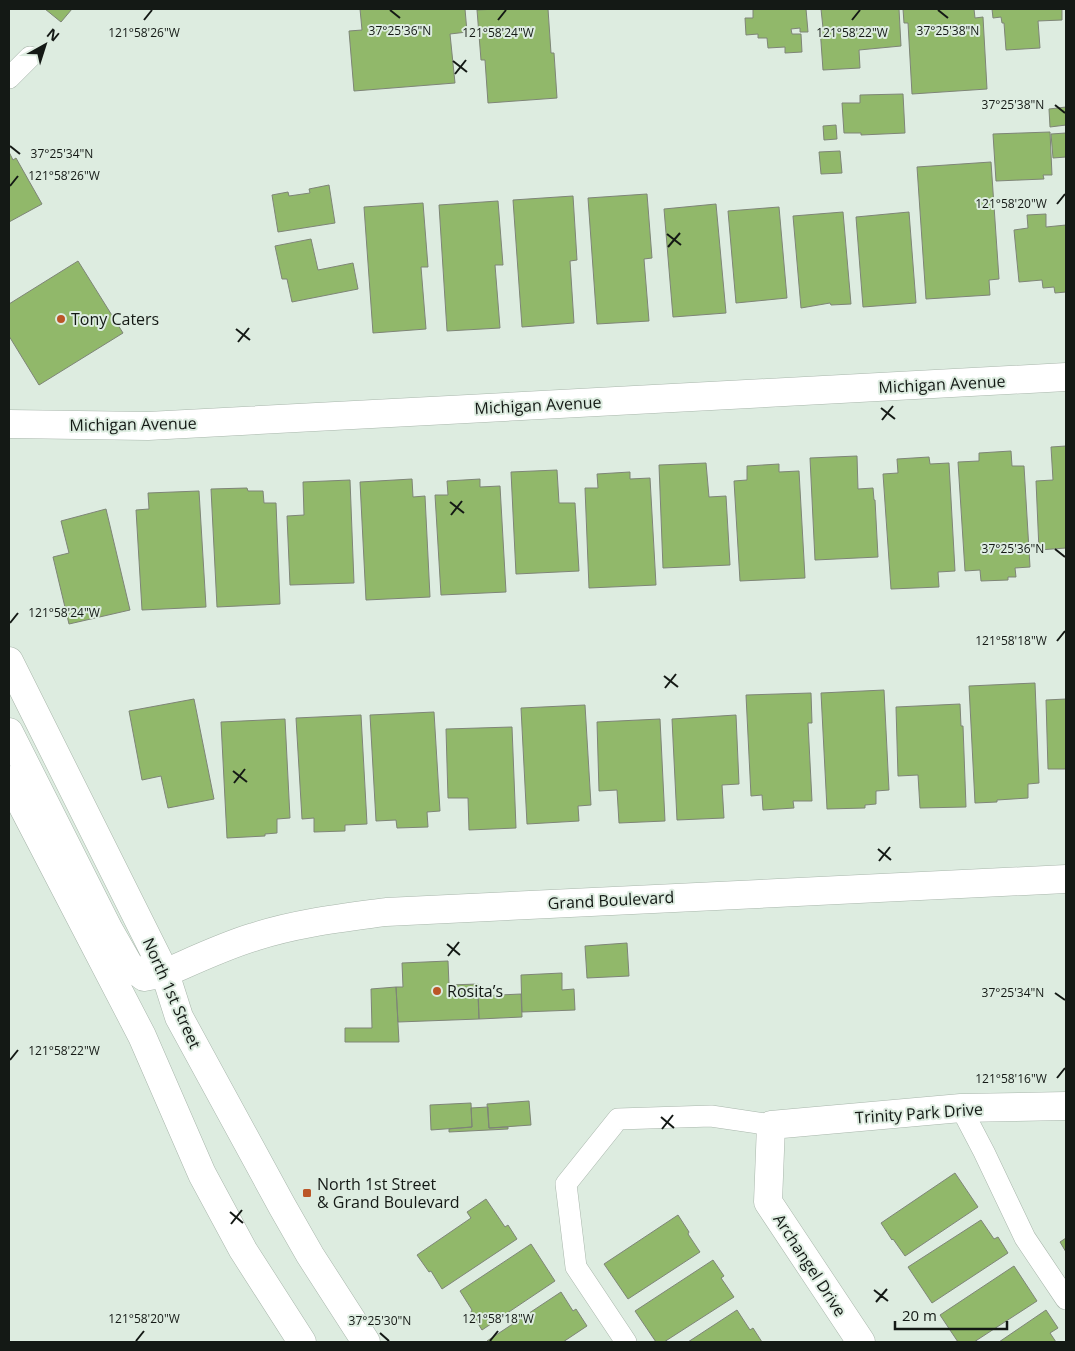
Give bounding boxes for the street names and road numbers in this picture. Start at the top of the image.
street label: Michigan Avenue [878,370,1006,398]
street label: Michigan Avenue [474,391,602,419]
street label: Michigan Avenue [69,412,197,436]
street label: Grand Boulevard [547,886,675,914]
street label: North 1st Street [138,934,206,1052]
street label: Trinity Park Drive [854,1098,984,1128]
street label: Archangel Drive [769,1210,851,1320]

